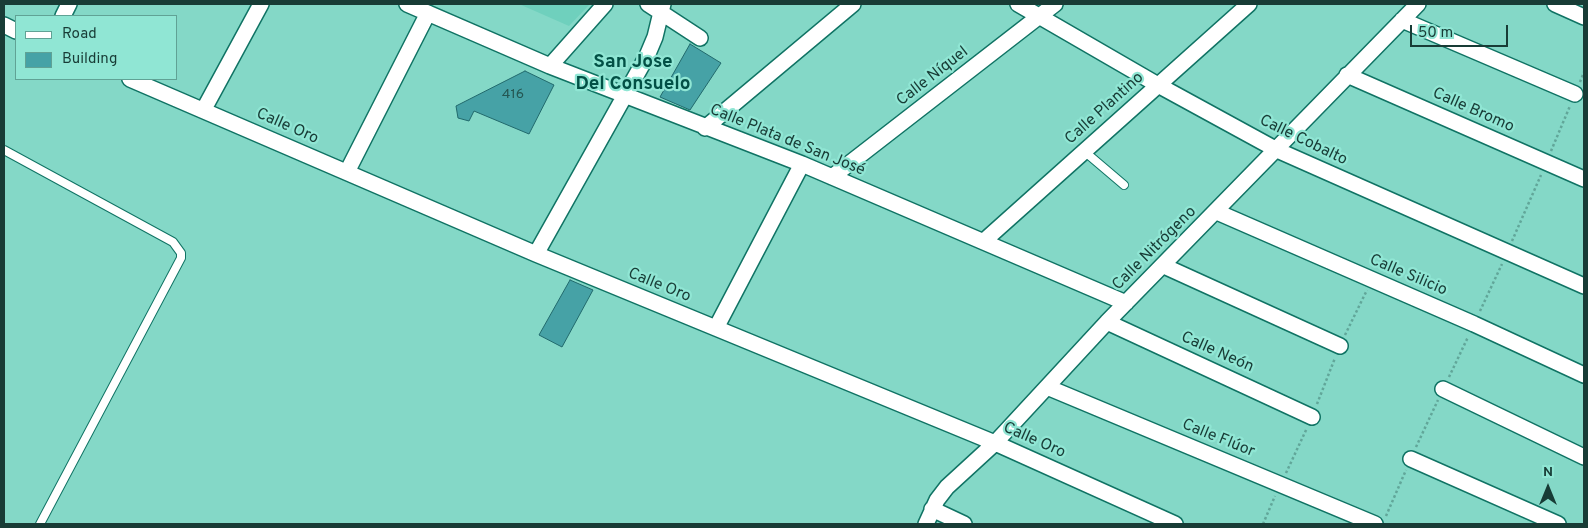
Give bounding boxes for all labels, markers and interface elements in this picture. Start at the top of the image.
legend [15,15,178,80]
scale bar [1413,15,1510,47]
text: 50 m [1418,24,1453,43]
text: Road [62,25,97,44]
street label: Calle Níquel [893,43,973,111]
text: Building [62,50,117,69]
district label: San Jose Del Consuelo [575,52,691,96]
street label: Calle Plantino [1062,69,1148,149]
street label: Calle Bromo [1429,84,1517,138]
house number: 416 [502,87,524,103]
street label: Calle Plata de San José [707,101,867,181]
street label: Calle Oro [253,105,321,149]
street label: Calle Cobalto [1256,111,1350,171]
street label: Calle Nitrógeno [1109,203,1201,295]
street label: Calle Silicio [1366,251,1450,301]
street label: Calle Oro [625,265,693,307]
street label: Calle Neón [1178,328,1256,378]
street label: Calle Flúor [1179,416,1257,462]
street label: Calle Oro [1000,419,1068,463]
north arrow [1523,463,1573,513]
text: N [1543,464,1553,481]

